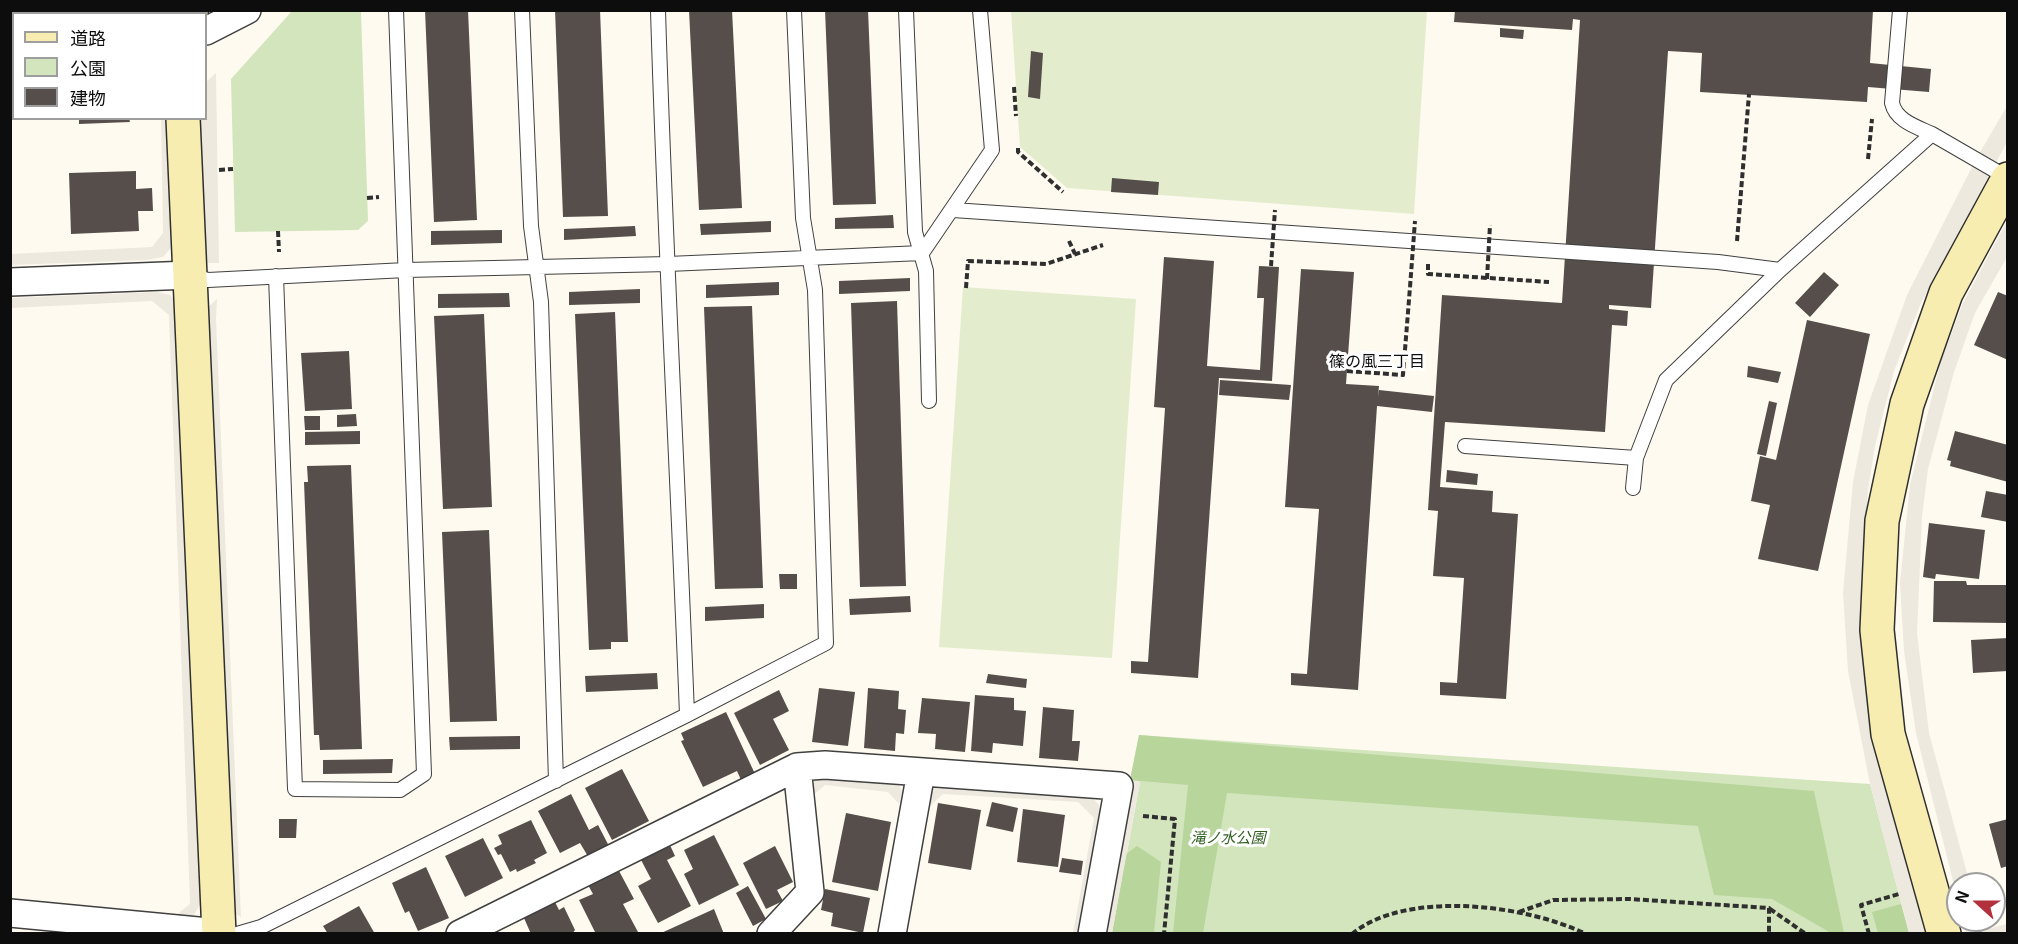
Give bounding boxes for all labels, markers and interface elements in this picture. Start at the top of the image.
legend [12,12,207,120]
text: 道路 [70,24,106,50]
text: 公園 [70,54,106,80]
text: 建物 [70,84,106,110]
district label: 篠の風三丁目 [1329,351,1425,371]
park label: 滝ノ水公園 [1191,828,1265,846]
north arrow [1946,872,2006,932]
text: N [1948,886,1974,906]

